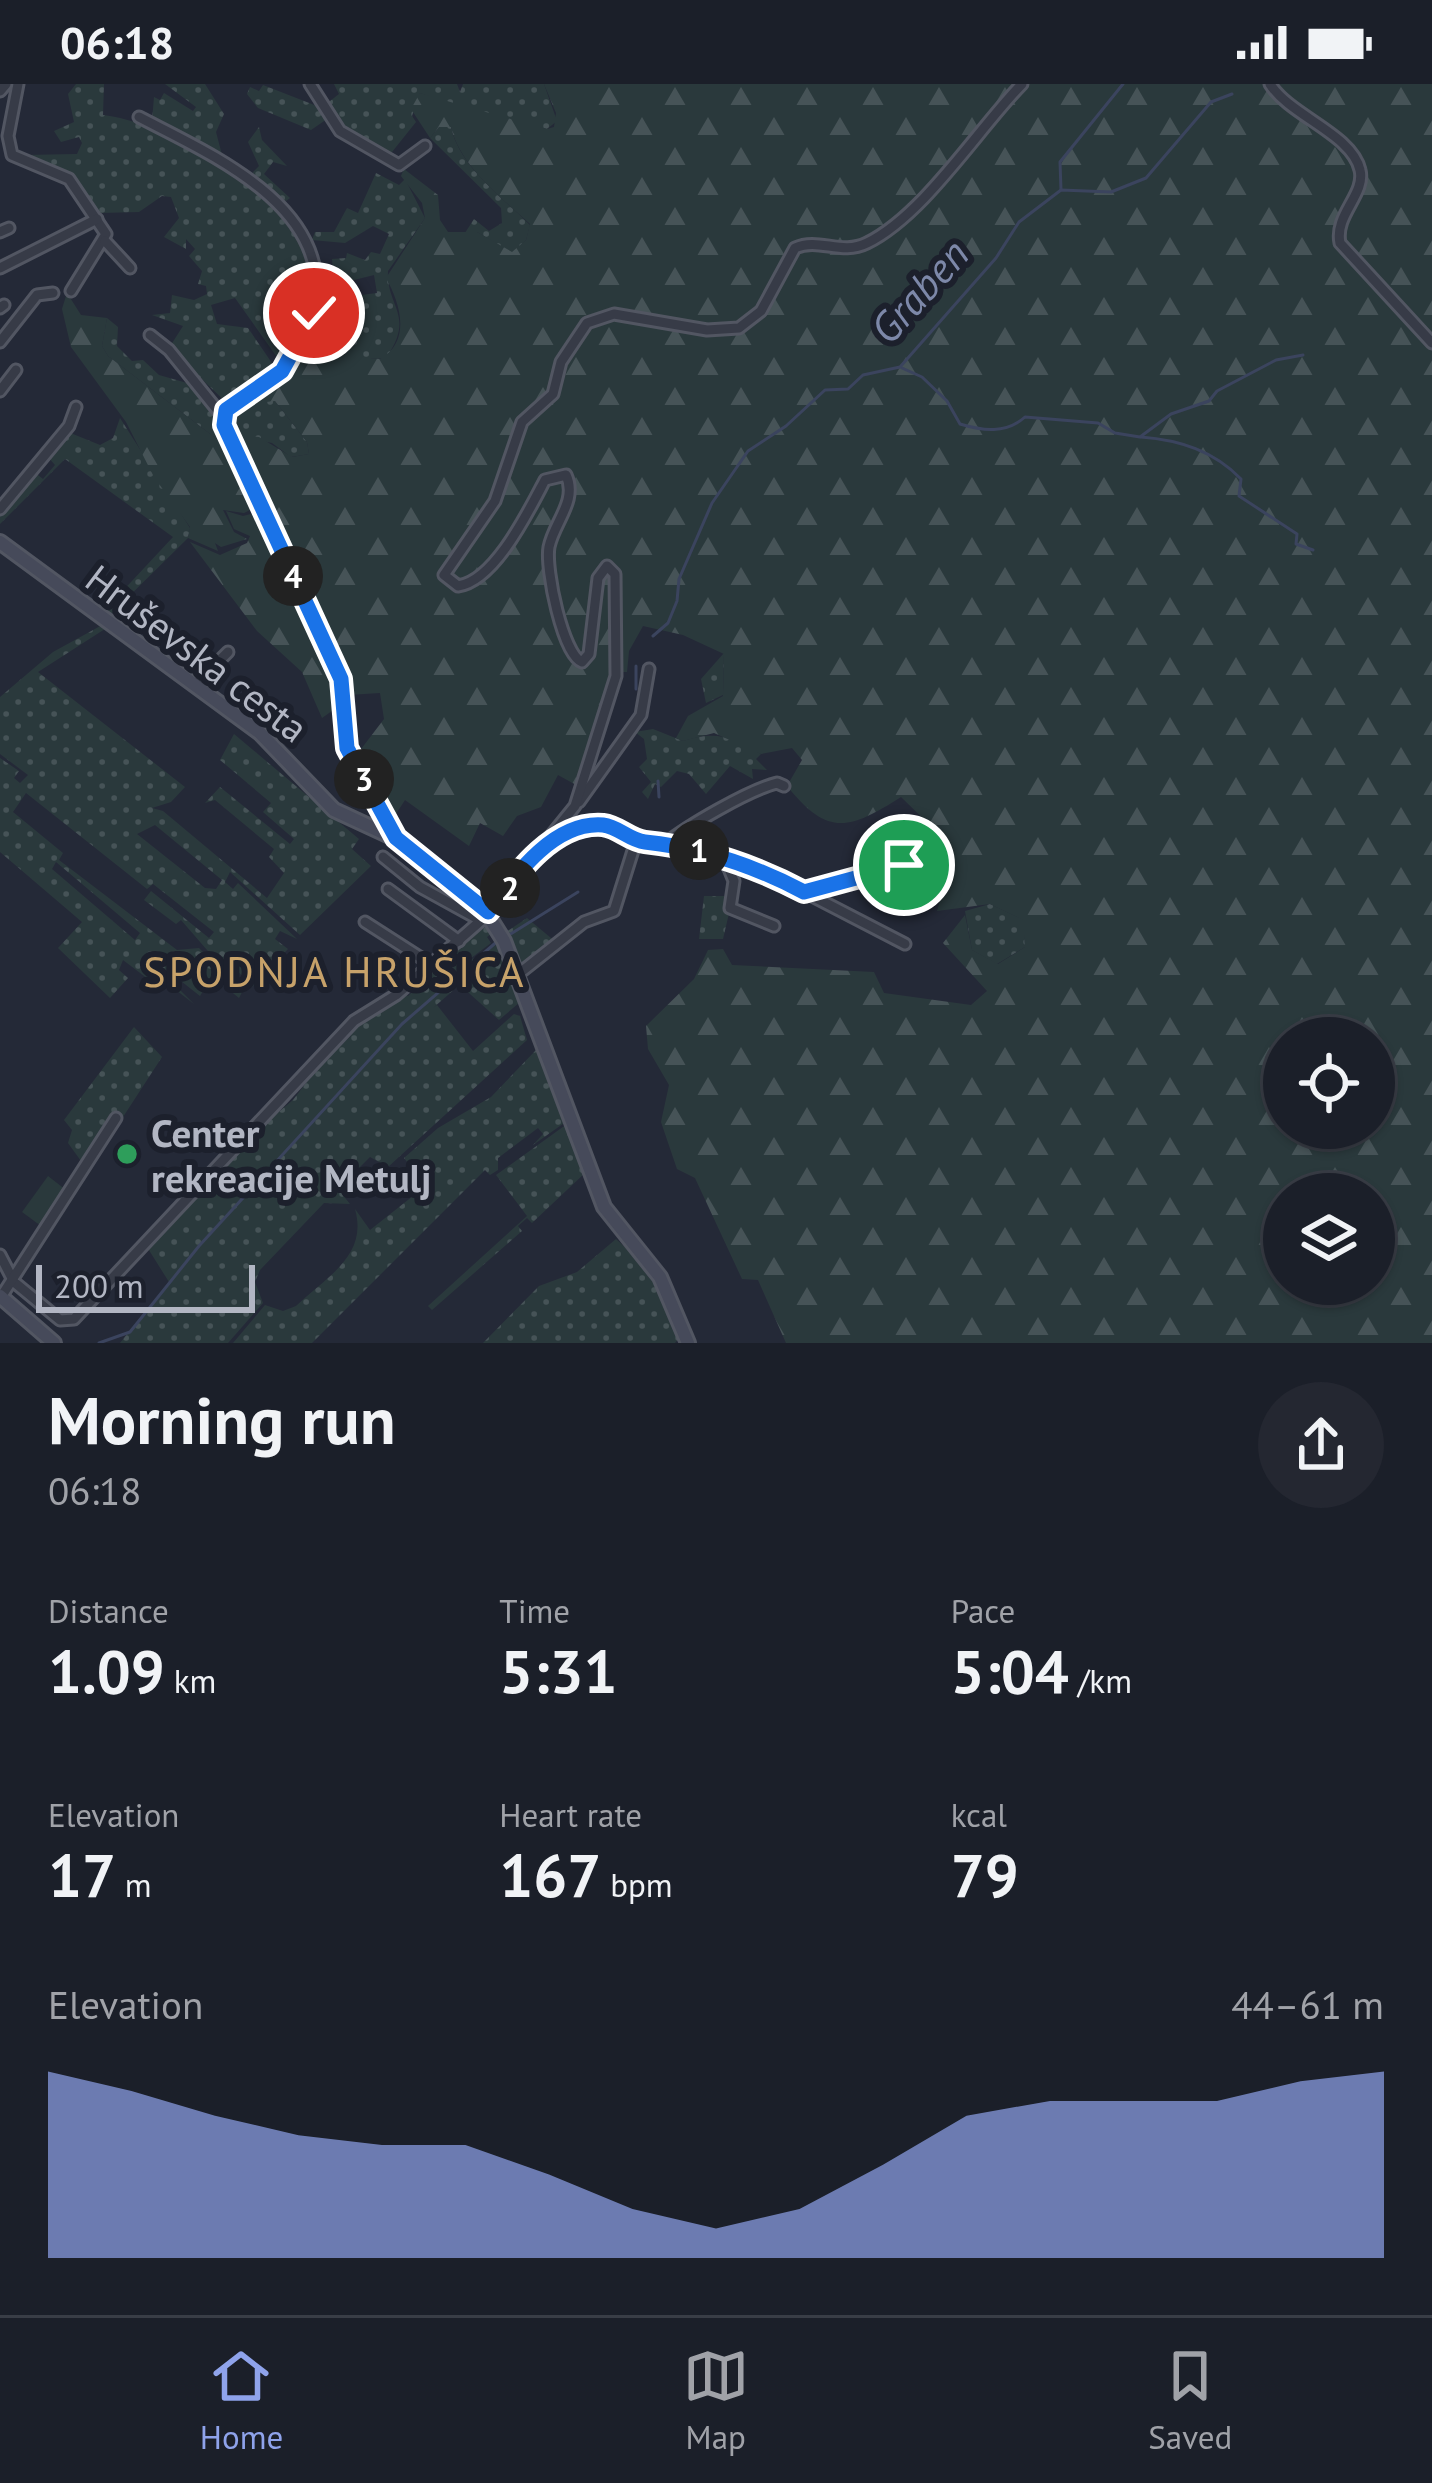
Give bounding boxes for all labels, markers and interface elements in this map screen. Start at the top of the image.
text: 06:18 [60,13,174,71]
water label: Graben [858,227,980,355]
pin [263,262,365,364]
icon: check [281,280,347,346]
pin: 4 [263,546,323,606]
street label: Hruševska cesta [76,553,318,753]
text: 4 [284,554,302,597]
pin: 3 [334,749,394,809]
text: 3 [355,757,373,800]
pin [853,814,955,916]
pin: 1 [669,820,729,880]
text: 1 [690,828,708,871]
icon: arrive [871,832,937,898]
pin: 2 [480,858,540,918]
text: 2 [501,866,519,909]
district label: SPODNJA HRUŠICA [143,944,527,999]
map controls [1263,1017,1395,1305]
button: locate [1263,1017,1395,1149]
place label: Center rekreacije Metulj [151,1107,432,1203]
marker: Center rekreacije Metulj [114,1141,140,1167]
button: layers [1263,1173,1395,1305]
scale bar [36,1259,255,1312]
text: 200 m [54,1264,144,1307]
text: Morning run [48,1377,396,1462]
button: share [1258,1382,1384,1508]
text: 06:18 [48,1465,142,1516]
text: Distance [48,1589,169,1632]
text: Time [499,1589,570,1632]
text: Pace [951,1589,1015,1632]
text: 1.09 [48,1632,165,1710]
text: 5:31 [499,1632,618,1710]
text: 5:04 [951,1632,1069,1710]
text: km [165,1659,216,1702]
text: /km [1069,1659,1132,1702]
text: Elevation [48,1793,179,1836]
text: Heart rate [499,1793,642,1836]
text: kcal [951,1793,1007,1836]
text: 17 [48,1836,116,1914]
text: 167 [499,1836,601,1914]
text: 79 [951,1836,1019,1914]
text: m [116,1863,152,1906]
text: bpm [601,1863,673,1906]
text: Elevation [48,1979,203,2030]
text: 44–61 m [1231,1979,1384,2030]
tab: Home [200,2343,283,2458]
tab: Map [683,2343,749,2458]
tab: Saved [1148,2343,1232,2458]

